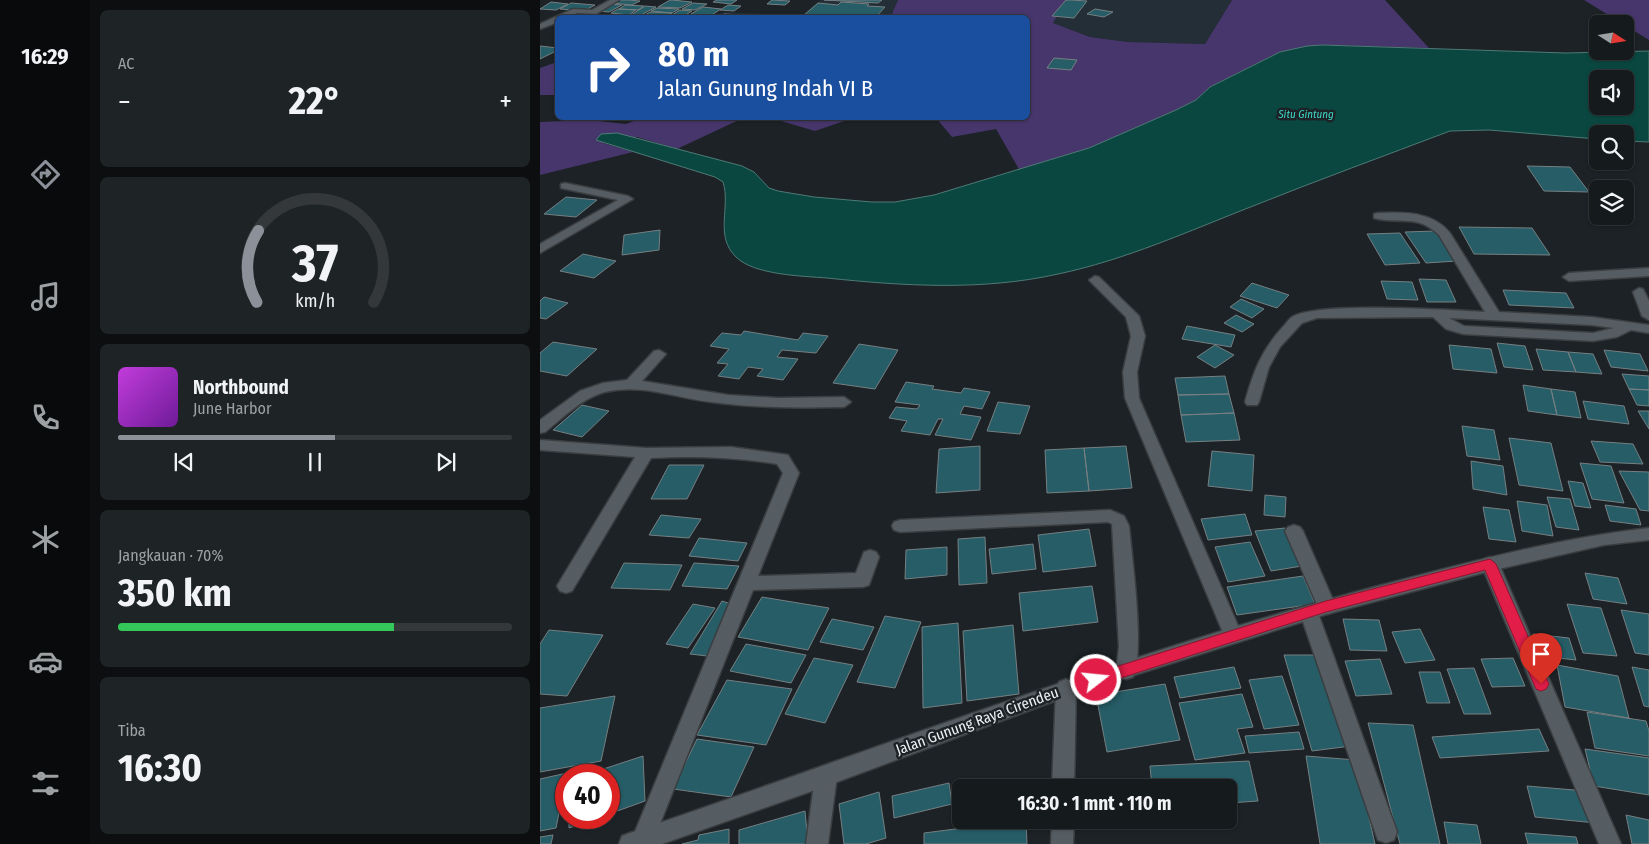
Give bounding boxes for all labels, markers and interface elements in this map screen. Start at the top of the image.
north arrow [1589,15,1634,60]
map controls [1589,15,1634,225]
text: 80 m [658,33,730,75]
icon: right [575,35,640,100]
text: 16:29 [21,43,69,70]
text: AC [118,54,134,73]
button: sound [1589,70,1634,115]
text: Jalan Gunung Indah VI B [658,75,873,102]
text: 22° [288,78,341,124]
text: − [118,85,131,118]
text: + [499,85,512,118]
water label: Situ Gintung [1277,108,1334,121]
button: search [1589,125,1634,170]
icon: directions [28,157,63,192]
button: layers [1589,180,1634,225]
text: 37 [291,232,338,295]
icon: music [28,279,63,314]
text: km/h [295,290,335,312]
text: Northbound [193,376,289,399]
text: June Harbor [193,399,271,418]
icon: phone [28,400,63,435]
icon: previous [170,448,198,476]
icon: pause [301,448,329,476]
icon: next [432,448,460,476]
icon: climate [28,522,63,557]
text: Jangkauan · 70% [118,546,223,565]
text: 350 km [118,570,232,616]
pin [1520,633,1562,684]
icon: arrive [1527,640,1555,668]
icon: car [28,644,63,679]
position arrow [1069,653,1121,705]
street label: Jalan Gunung Raya Cirendeu [893,683,1061,759]
text: Tiba [118,721,146,740]
text: 16:30 [118,745,202,791]
speed limit sign: 40 [555,764,620,829]
icon: filters [28,766,63,801]
text: 16:30 · 1 mnt · 110 m [1017,792,1172,815]

